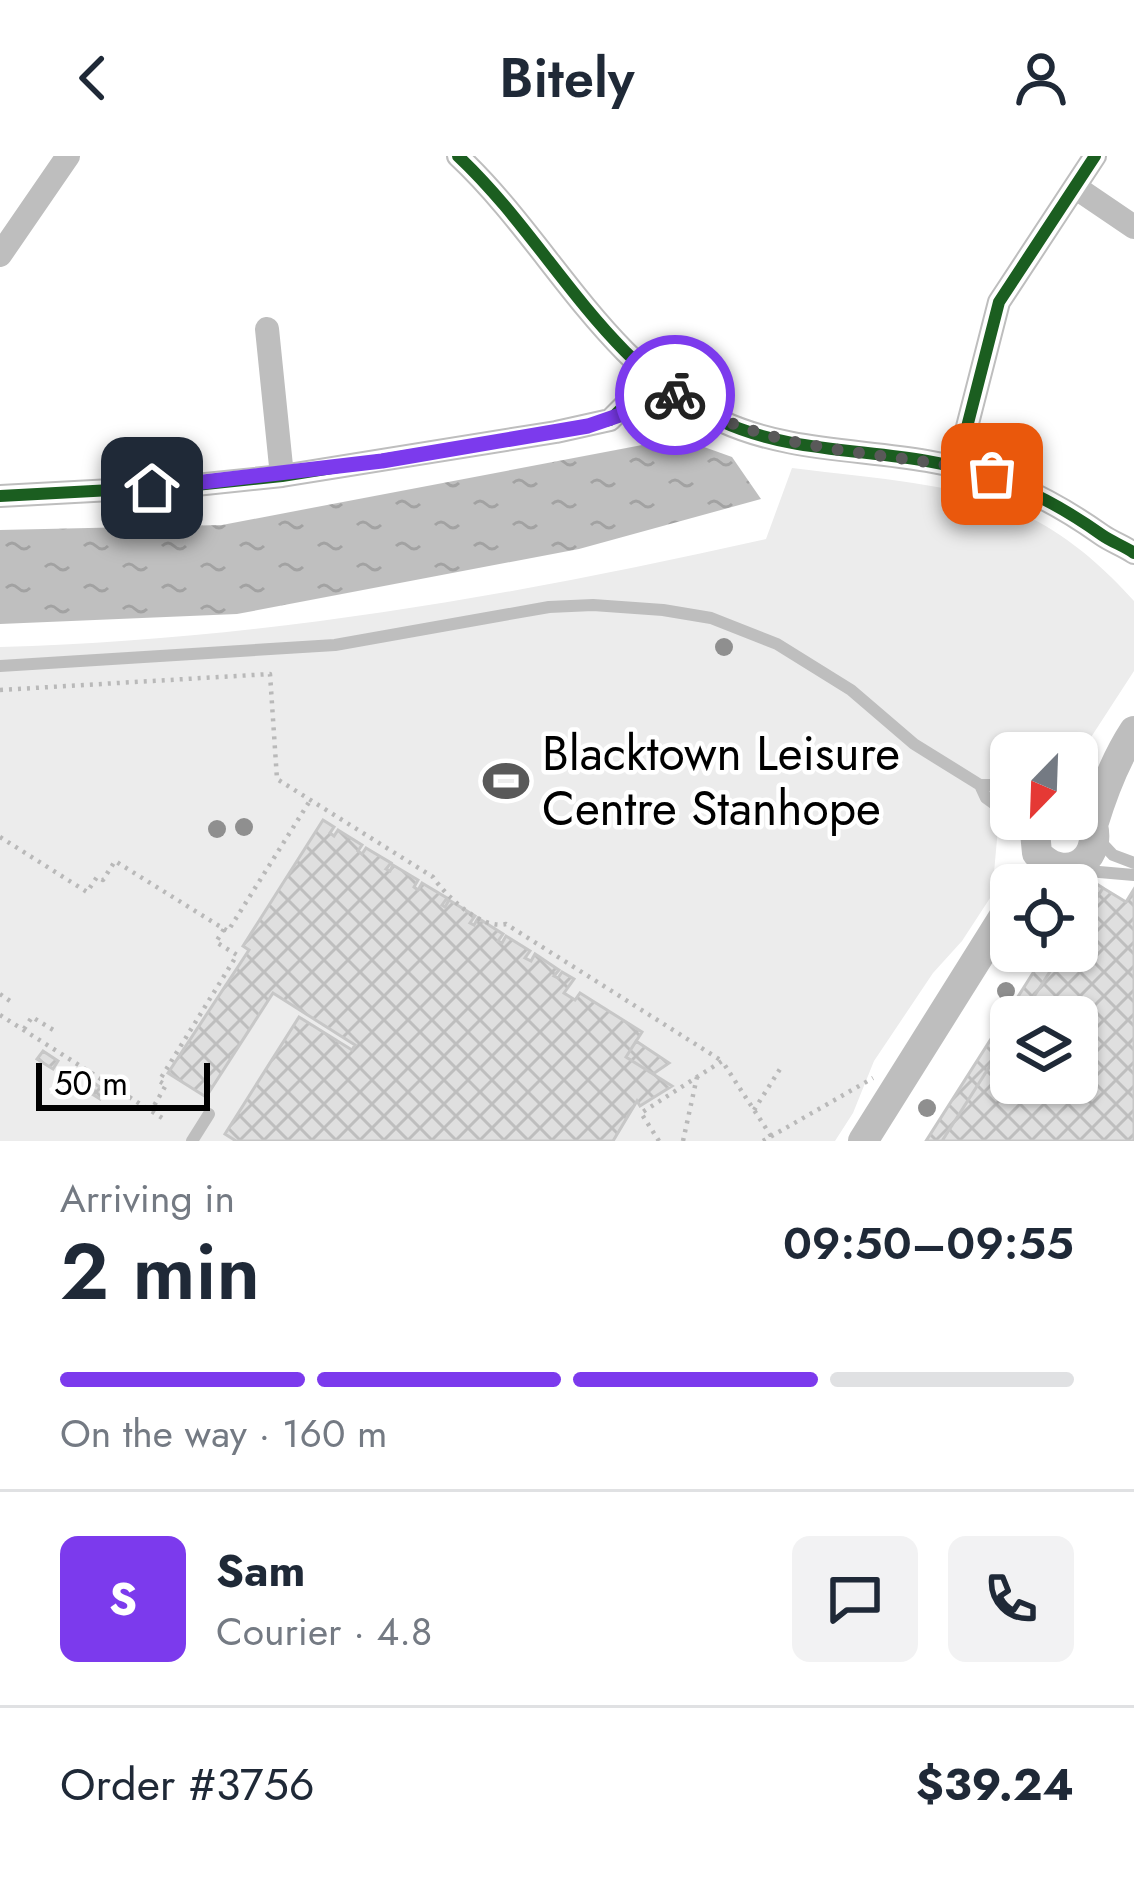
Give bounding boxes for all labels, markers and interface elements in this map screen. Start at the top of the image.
text: Bitely [499,39,635,117]
icon: back [60,45,126,111]
icon: person [1008,45,1074,111]
courier [615,335,735,455]
icon: bike [642,362,708,428]
pin [941,423,1043,525]
pin [101,437,203,539]
icon: bag [959,441,1025,507]
icon: home [119,455,185,521]
place label: Blacktown Leisure Centre Stanhope [542,719,900,843]
north arrow [990,732,1098,840]
map controls [990,732,1098,1104]
sports icon: Blacktown Leisure Centre Stanhope [481,756,531,806]
button: locate [990,864,1098,972]
button: layers [990,996,1098,1104]
scale bar [36,1057,210,1110]
text: 50 m [54,1060,128,1107]
text: Arriving in [60,1170,235,1227]
text: 09:50–09:55 [783,1211,1074,1276]
text: 2 min [60,1216,260,1328]
text: On the way · 160 m [60,1405,387,1462]
button: chat [792,1536,918,1662]
button: phone [948,1536,1074,1662]
text: Sam [216,1538,305,1603]
text: S [109,1566,137,1631]
text: Courier · 4.8 [216,1603,432,1660]
text: Order #3756 [60,1752,315,1817]
text: $39.24 [916,1752,1074,1817]

